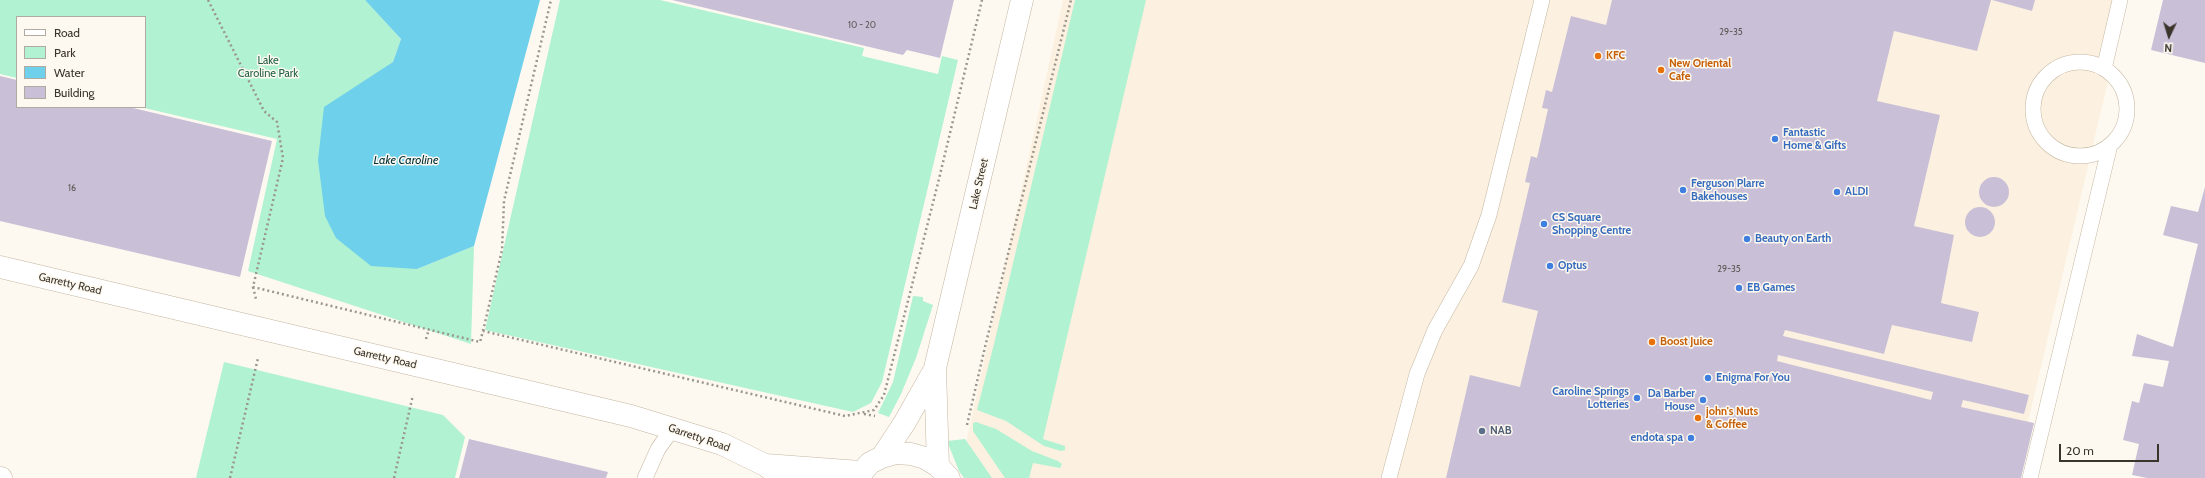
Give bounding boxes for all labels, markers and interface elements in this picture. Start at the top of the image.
legend [16,16,146,108]
north arrow [2149,16,2189,56]
house number: 10 - 20 [848,20,876,30]
text: Road [54,25,80,40]
house number: 29-35 [1719,27,1743,37]
text: N [2164,41,2173,55]
text: Park [54,45,76,60]
place label: KFC [1606,49,1625,63]
marker: KFC [1593,51,1603,61]
park label: Lake Caroline Park [238,54,298,80]
place label: New Oriental Cafe [1669,57,1731,83]
text: Water [54,65,84,80]
marker: New Oriental Cafe [1656,65,1666,75]
text: Building [54,85,95,100]
place label: Fantastic Home & Gifts [1783,126,1846,152]
marker: Fantastic Home & Gifts [1770,134,1780,144]
water label: Lake Caroline [373,153,439,167]
street label: Lake Street [967,157,991,211]
place label: Ferguson Plarre Bakehouses [1691,177,1764,203]
house number: 16 [68,183,76,193]
marker: Ferguson Plarre Bakehouses [1678,185,1688,195]
place label: ALDI [1845,185,1868,199]
marker: ALDI [1832,187,1842,197]
place label: CS Square Shopping Centre [1552,211,1631,237]
marker: CS Square Shopping Centre [1539,219,1549,229]
place label: Beauty on Earth [1755,232,1831,246]
marker: Beauty on Earth [1742,234,1752,244]
place label: Optus [1558,259,1587,273]
marker: Optus [1545,261,1555,271]
house number: 29-35 [1717,264,1741,274]
street label: Garretty Road [37,270,103,298]
place label: EB Games [1747,281,1795,295]
marker: EB Games [1734,283,1744,293]
place label: Boost Juice [1660,335,1713,349]
marker: Boost Juice [1647,337,1657,347]
street label: Garretty Road [352,344,418,372]
place label: Enigma For You [1716,371,1790,385]
marker: Enigma For You [1703,373,1713,383]
place label: Caroline Springs Lotteries [1552,385,1629,411]
place label: Da Barber House [1648,387,1695,413]
marker: Caroline Springs Lotteries [1632,393,1642,403]
marker: Da Barber House [1698,395,1708,405]
place label: john's Nuts & Coffee [1706,405,1758,431]
marker: john's Nuts & Coffee [1693,413,1703,423]
street label: Garretty Road [666,421,732,455]
place label: NAB [1490,424,1512,438]
marker: NAB [1477,426,1487,436]
place label: endota spa [1631,431,1683,445]
marker: endota spa [1686,433,1696,443]
scale bar [2061,436,2161,462]
text: 20 m [2066,443,2094,458]

